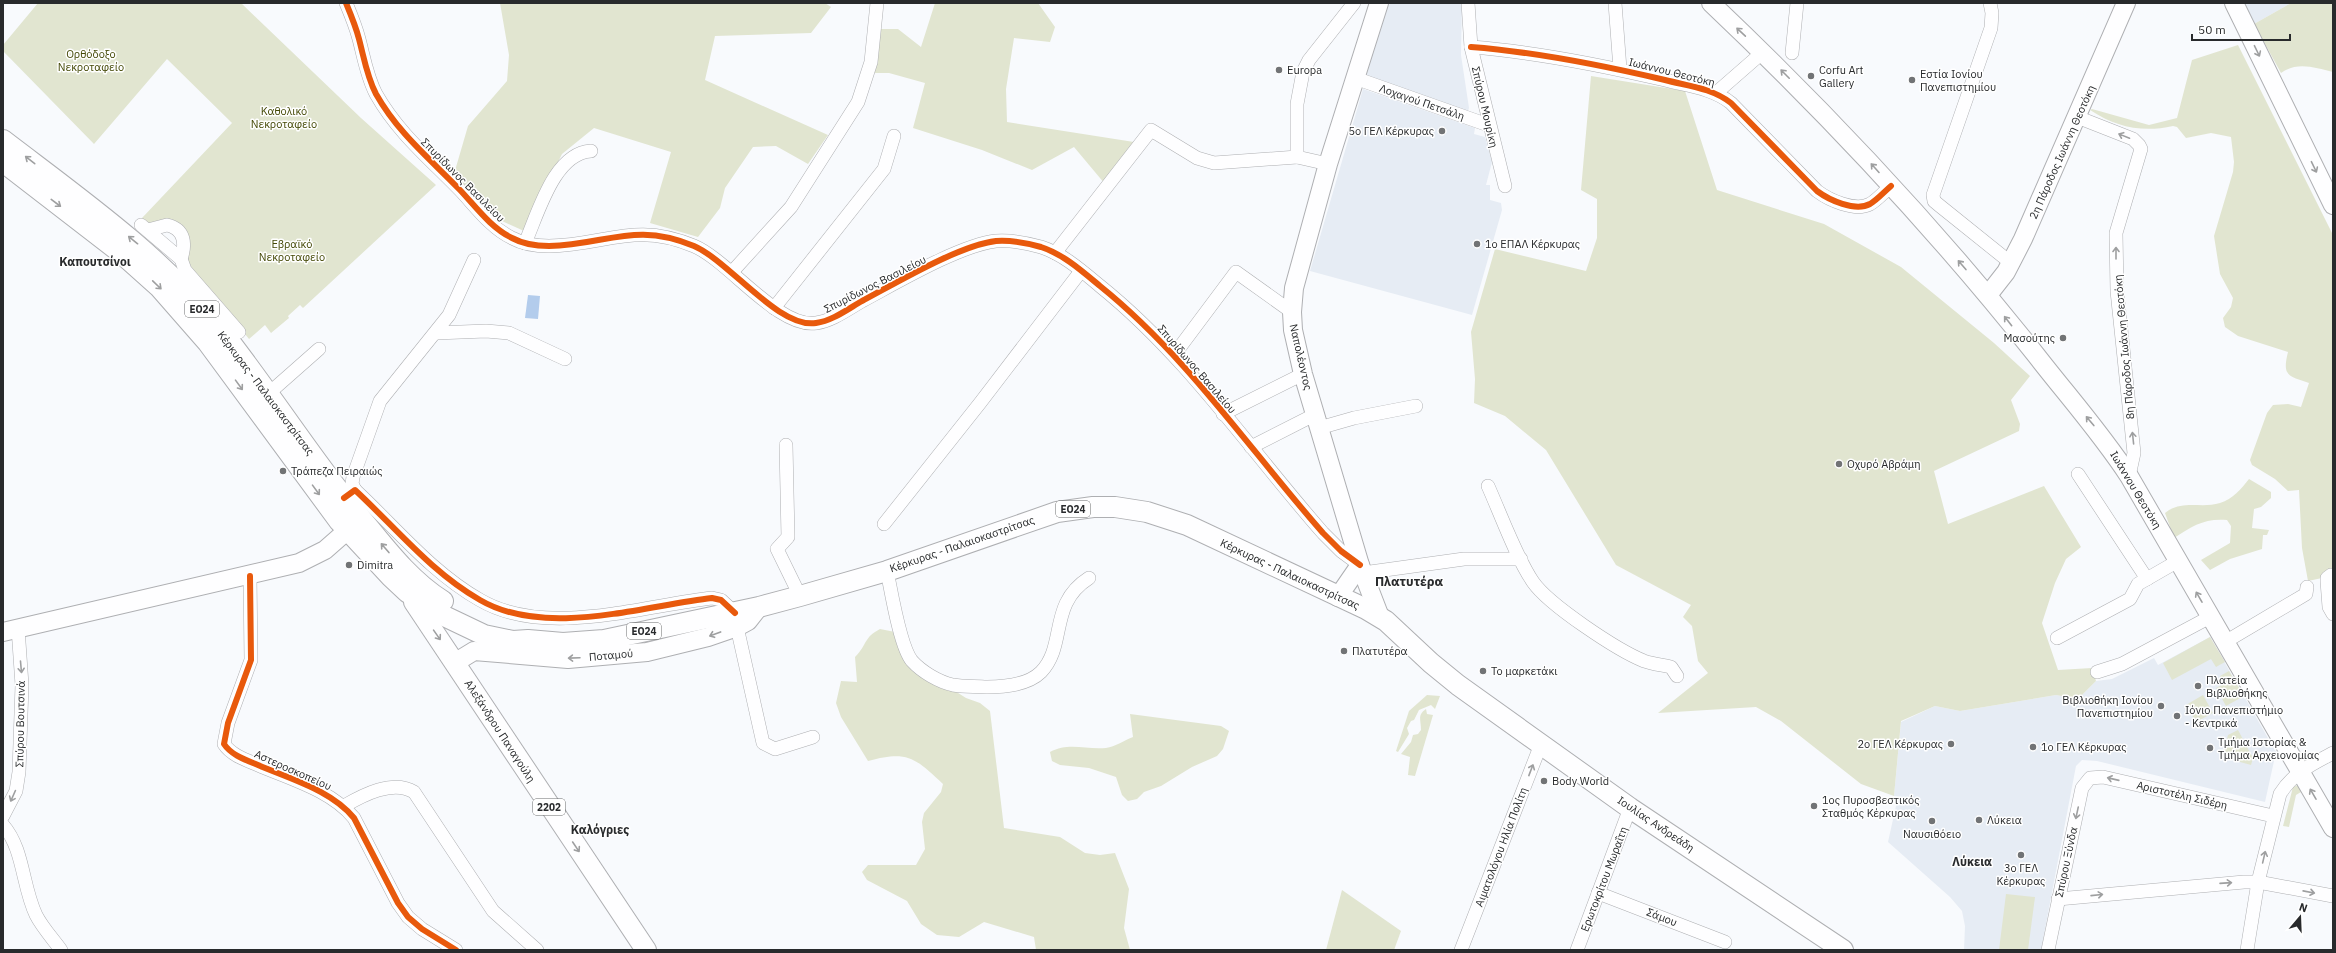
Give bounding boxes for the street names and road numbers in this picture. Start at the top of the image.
street label: Ιωάννου Θεοτόκη [1627,54,1717,90]
street label: Σπύρου Μουρίκη [1469,65,1501,149]
street label: Λοχαγού Πετσάλη [1377,81,1467,123]
street label: 2η Πάροδος Ιωάννη Θεοτόκη [2026,83,2098,221]
street label: Σπυρίδωνος Βασιλείου [418,135,508,225]
street label: Σπυρίδωνος Βασιλείου [821,252,929,316]
street label: 8η Πάροδος Ιωάννη Θεοτόκη [2111,274,2137,420]
road number: ΕΟ24 [185,301,219,317]
street label: Σπυρίδωνος Βασιλείου [1155,322,1239,416]
street label: Ναπολέοντος [1287,323,1315,391]
street label: Κέρκυρας - Παλαιοκαστρίτσας [215,328,317,458]
street label: Ιωάννου Θεοτόκη [2107,448,2165,532]
road number: ΕΟ24 [1056,501,1090,517]
street label: Κέρκυρας - Παλαιοκαστρίτσας [888,513,1036,575]
street label: Κέρκυρας - Παλαιοκαστρίτσας [1218,536,1362,612]
road number: ΕΟ24 [627,623,661,639]
street label: Ποταμού [588,646,634,664]
street label: Αλεξάνδρου Παναγούλη [461,677,539,785]
street label: Σπύρου Βουτσινά [12,680,28,768]
street label: Αστεροσκοπείου [252,747,334,793]
street label: Αριστοτέλη Σιδέρη [2135,778,2229,812]
street label: Αιματολόγου Ηλία Πολίτη [1472,785,1530,909]
street label: Ιουλίας Ανδρεάδη [1615,793,1697,855]
road number: 2202 [533,799,565,815]
street label: Ερωτοκρίτου Μωραΐτη [1578,824,1630,934]
street label: Σπύρου Ξύνδα [2052,826,2080,898]
street label: Σάμου [1645,905,1679,929]

